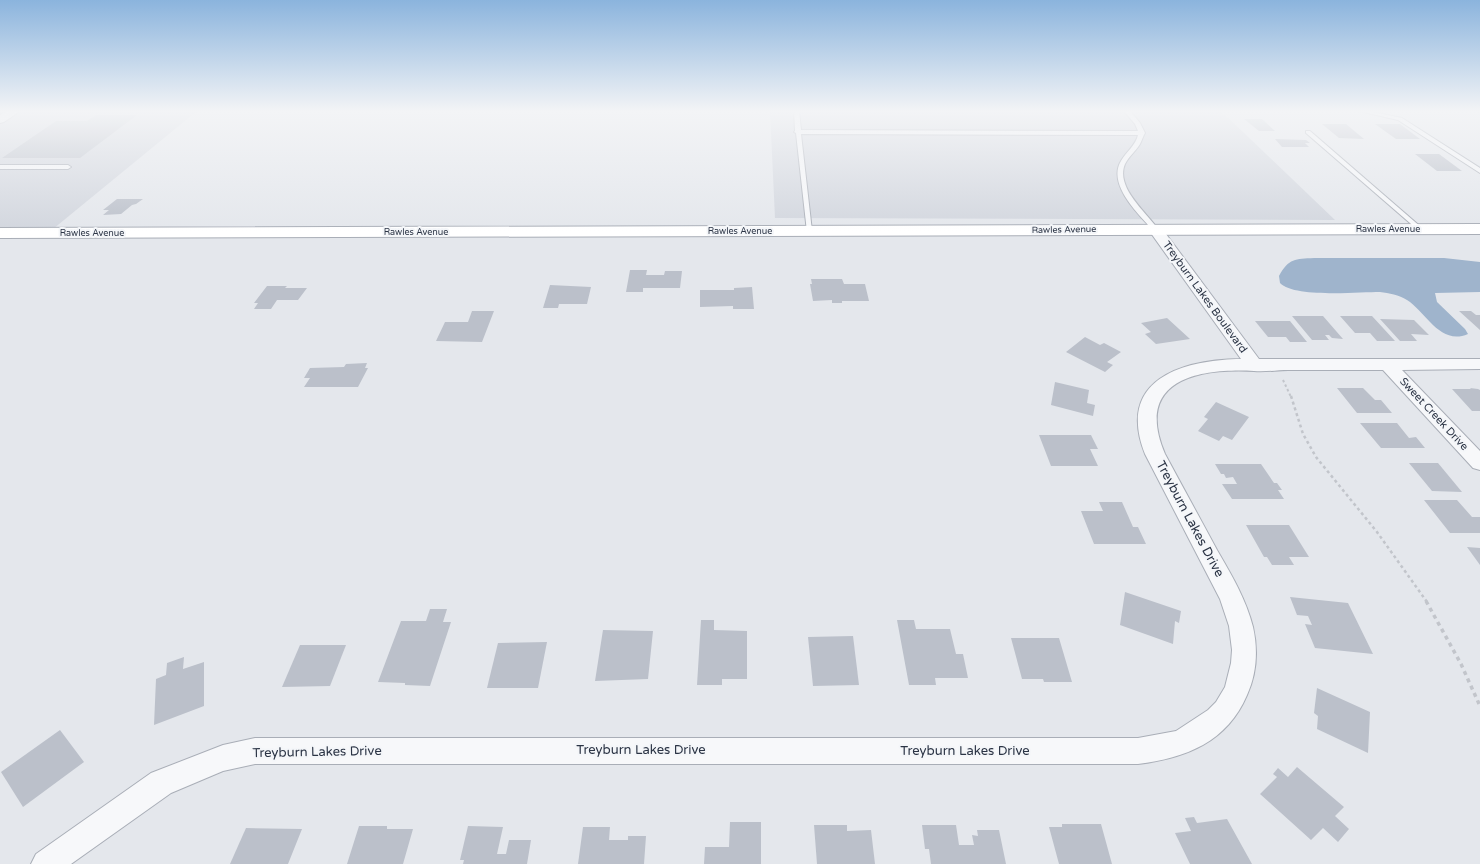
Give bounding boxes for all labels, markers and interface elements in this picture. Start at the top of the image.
street label: Rawles Avenue [1032,224,1096,236]
street label: Rawles Avenue [1356,224,1420,235]
street label: Rawles Avenue [708,226,772,237]
street label: Rawles Avenue [384,227,448,238]
street label: Rawles Avenue [60,228,124,239]
street label: Treyburn Lakes Boulevard [1160,239,1250,356]
street label: Sweet Creek Drive [1397,375,1471,453]
street label: Treyburn Lakes Drive [1153,458,1227,580]
street label: Treyburn Lakes Drive [576,742,706,758]
street label: Treyburn Lakes Drive [252,743,382,761]
street label: Treyburn Lakes Drive [900,743,1030,759]

